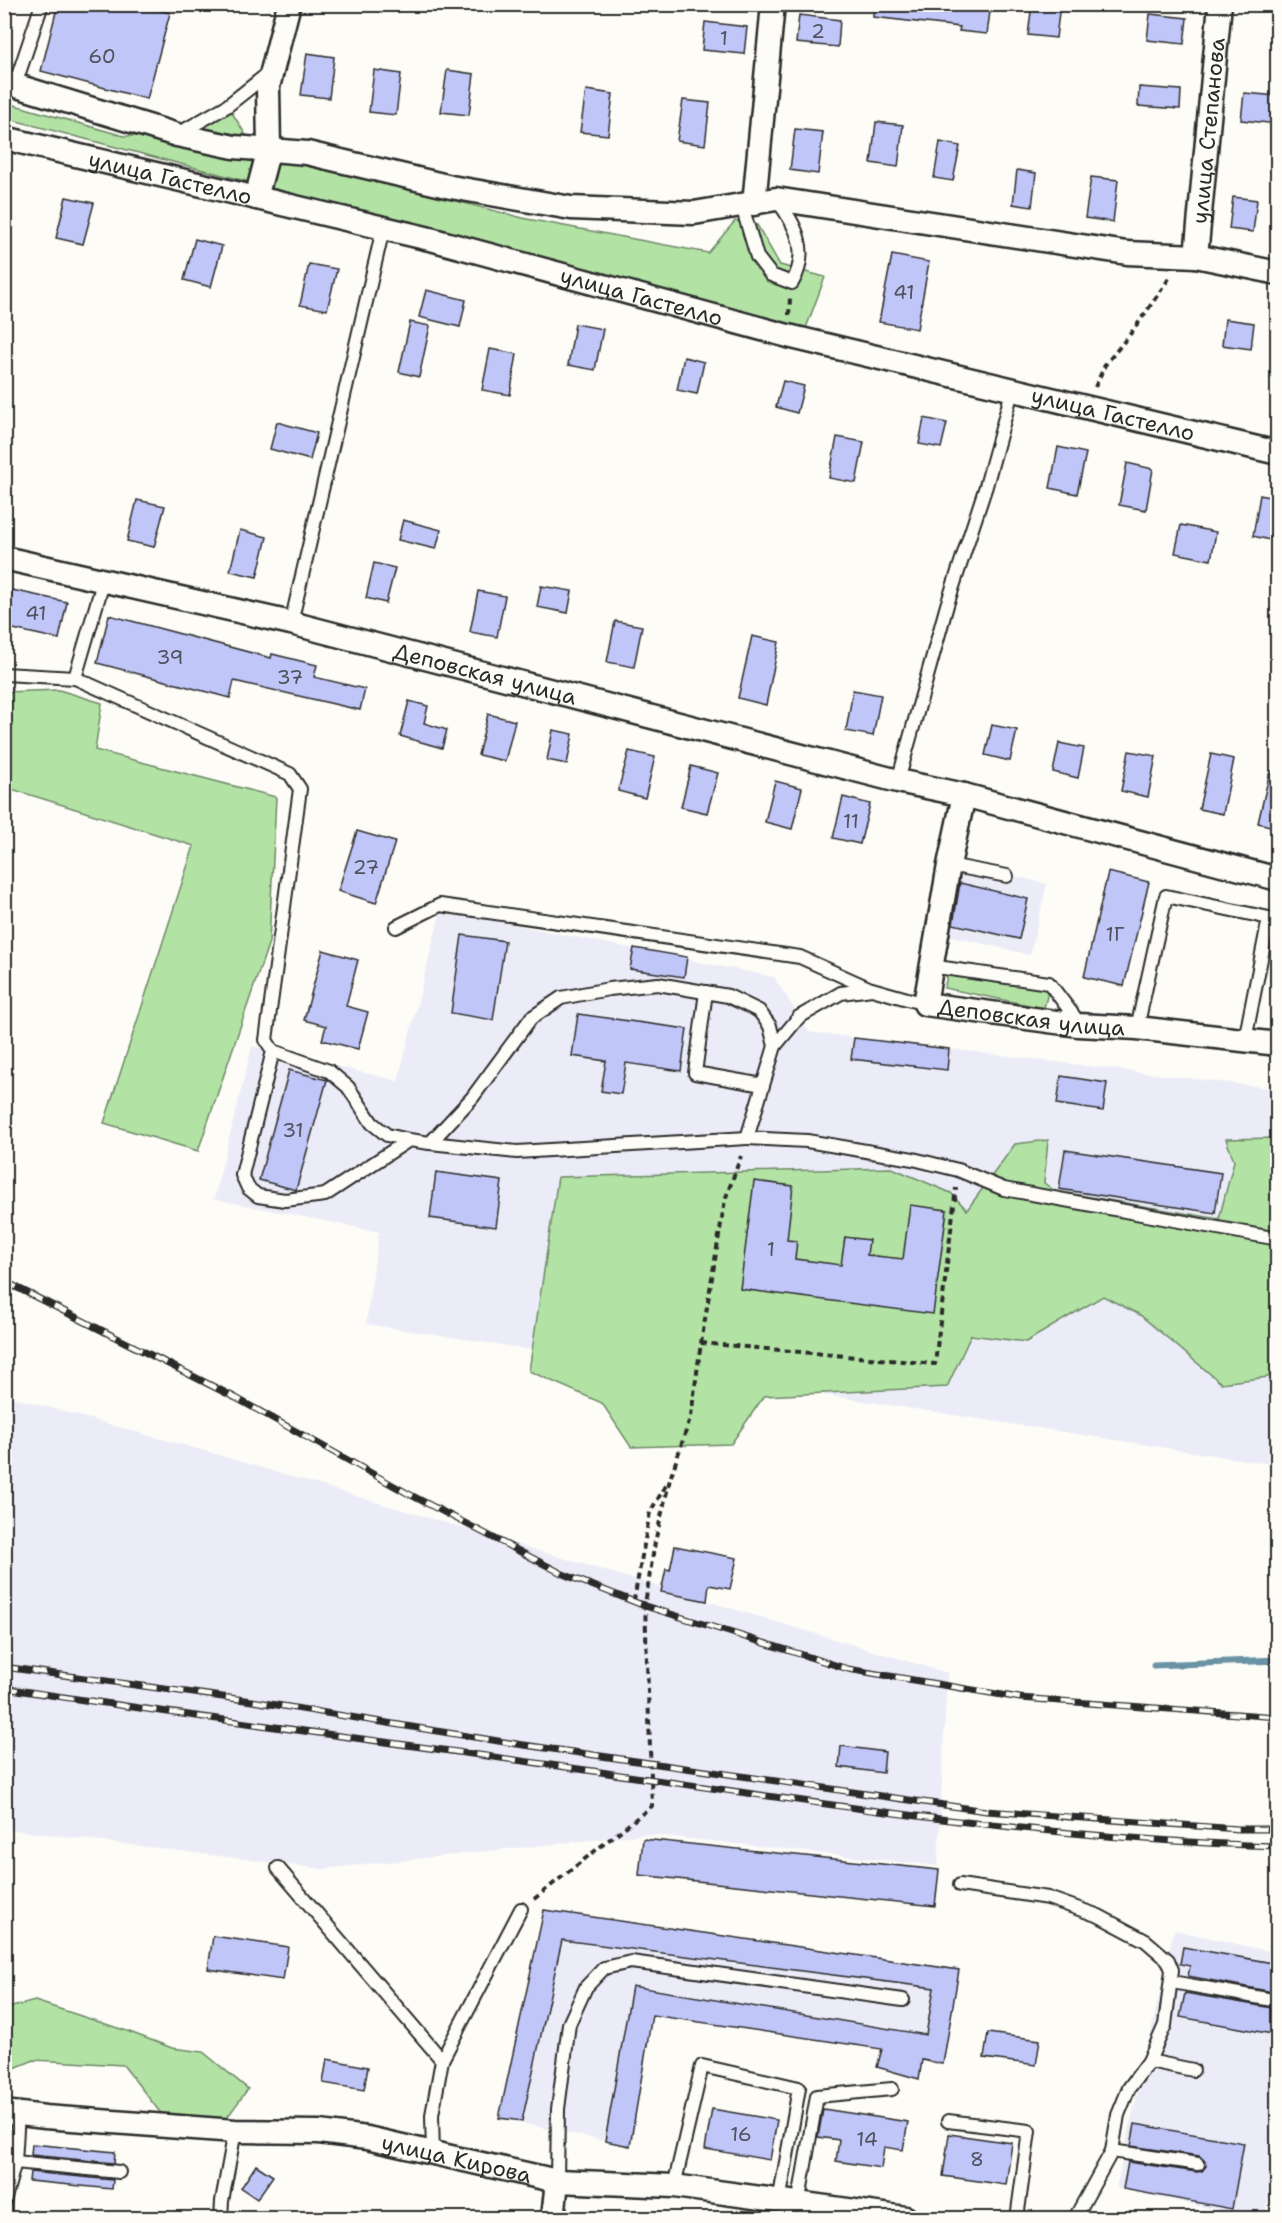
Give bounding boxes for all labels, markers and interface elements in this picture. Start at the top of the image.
house number: 2 [811,18,825,44]
house number: 1 [720,25,728,51]
street label: улица Степанова [1185,36,1231,225]
house number: 60 [88,43,116,69]
street label: улица Гастелло [86,144,255,211]
street label: улица Гастелло [557,260,726,332]
house number: 41 [893,279,915,305]
street label: улица Гастелло [1029,380,1198,447]
house number: 41 [25,600,47,626]
street label: Деповская улица [391,636,580,711]
house number: 39 [157,644,183,670]
house number: 37 [277,664,303,690]
house number: 11 [843,808,859,834]
house number: 27 [353,854,379,880]
house number: 1Г [1106,921,1125,947]
street label: Деповская улица [936,991,1126,1042]
house number: 31 [282,1117,304,1143]
house number: 1 [767,1236,775,1262]
house number: 16 [730,2121,752,2147]
house number: 14 [856,2126,878,2152]
street label: улица Кирова [379,2127,535,2189]
house number: 8 [970,2146,984,2172]

